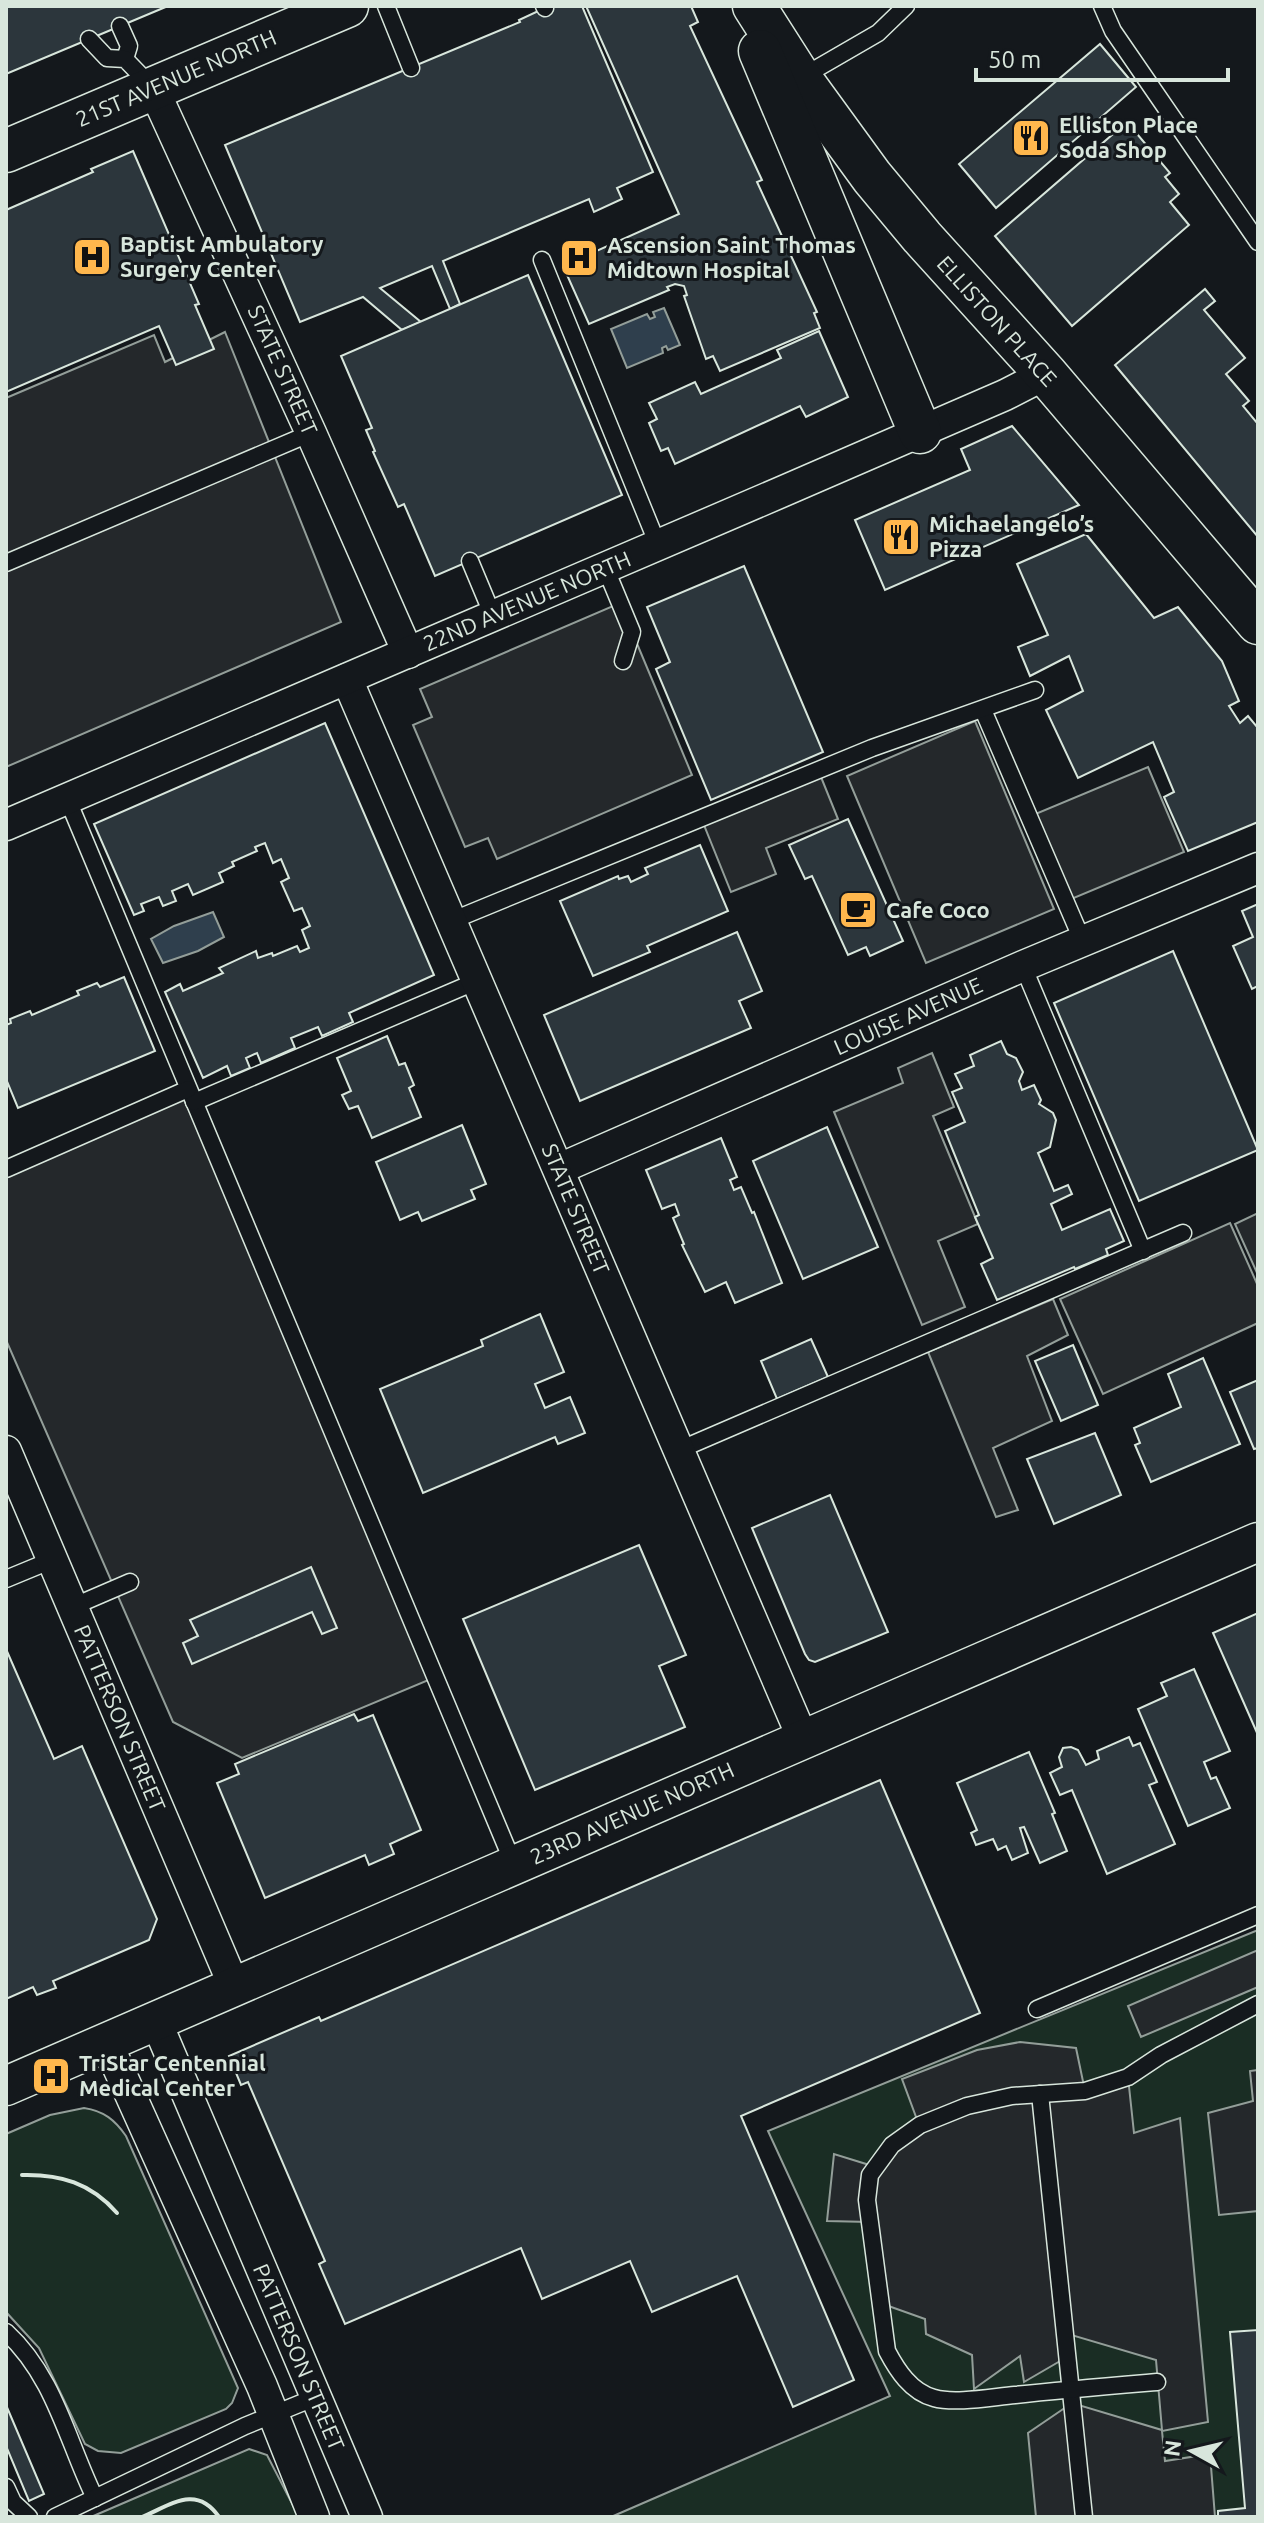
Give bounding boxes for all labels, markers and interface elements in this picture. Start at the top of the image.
street label: 21ST AVENUE NORTH [72,24,280,131]
scale bar [976,32,1228,82]
text: 50 m [988,46,1041,73]
place label: Elliston Place Soda Shop [1059,112,1198,162]
restaurant icon: Elliston Place Soda Shop [1010,117,1052,159]
place label: Baptist Ambulatory Surgery Center [120,231,324,281]
place label: Ascension Saint Thomas Midtown Hospital [607,232,856,282]
hospital icon: Baptist Ambulatory Surgery Center [71,236,113,278]
hospital icon: Ascension Saint Thomas Midtown Hospital [558,237,600,279]
street label: ELLISTON PLACE [932,250,1062,391]
street label: STATE STREET [244,301,323,439]
place label: Michaelangelo’s Pizza [929,511,1094,561]
restaurant icon: Michaelangelo’s Pizza [880,516,922,558]
street label: 22ND AVENUE NORTH [419,546,634,656]
cafe icon: Cafe Coco [837,889,879,931]
place label: Cafe Coco [886,897,990,922]
street label: LOUISE AVENUE [830,972,986,1059]
street label: STATE STREET [538,1140,615,1278]
street label: PATTERSON STREET [70,1621,171,1815]
street label: 23RD AVENUE NORTH [526,1756,738,1869]
place label: TriStar Centennial Medical Center [79,2050,266,2100]
hospital icon: TriStar Centennial Medical Center [30,2055,72,2097]
street label: PATTERSON STREET [249,2260,350,2454]
north arrow [1152,2411,1232,2491]
text: N [1158,2438,1185,2458]

